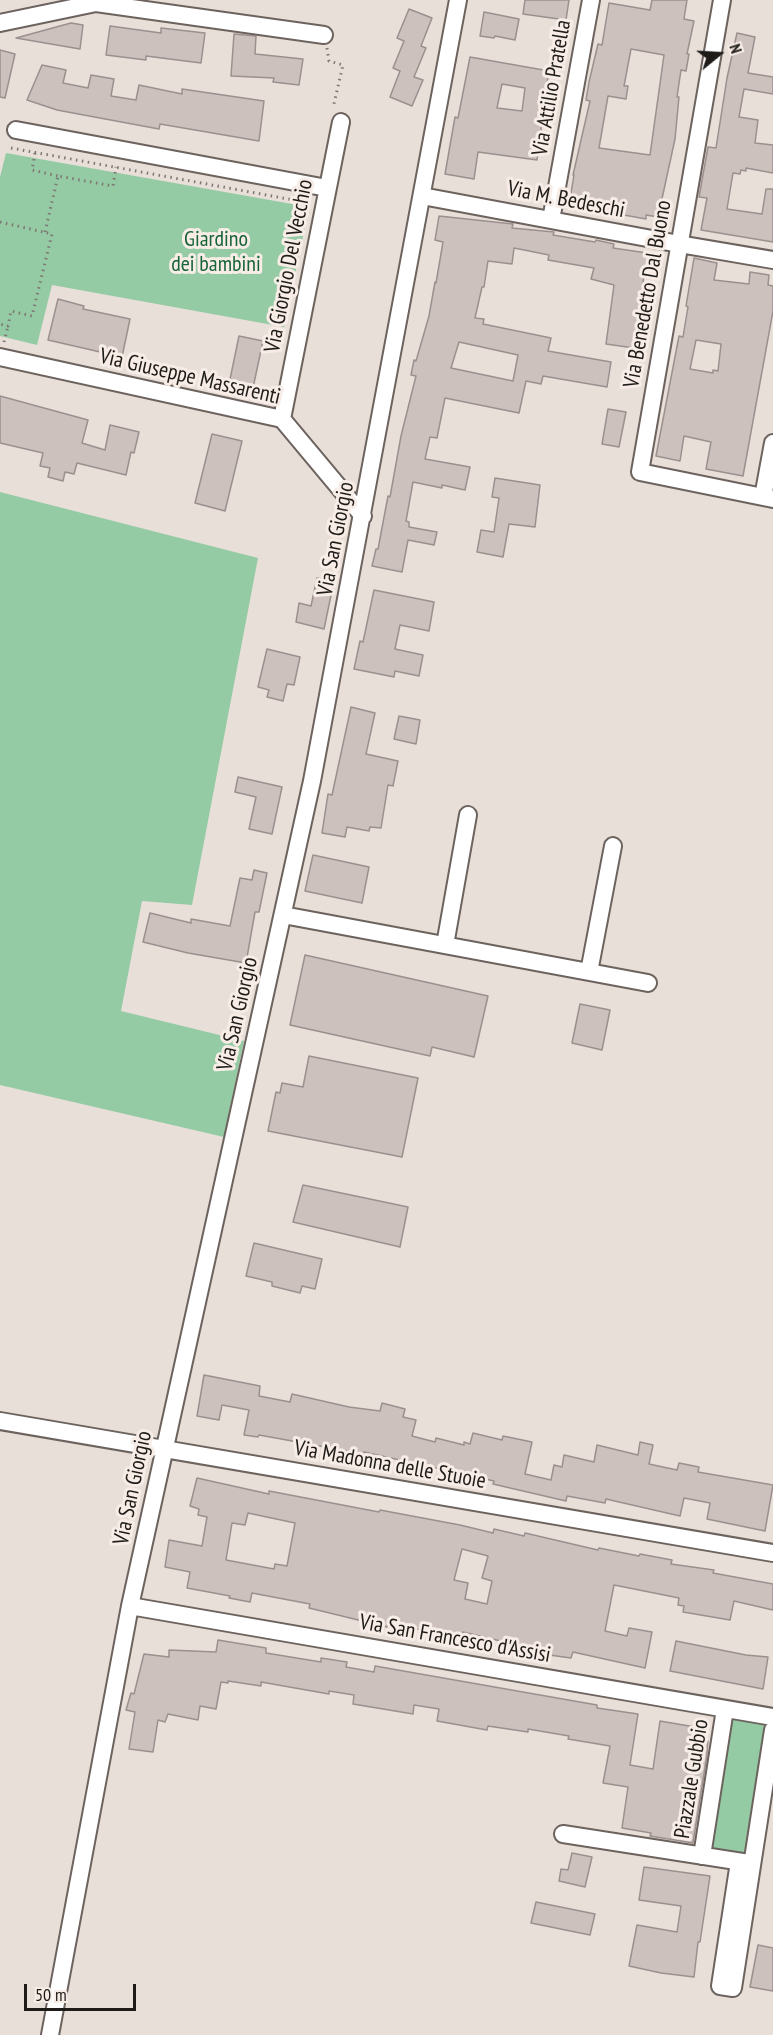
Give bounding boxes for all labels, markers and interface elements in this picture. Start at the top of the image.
street label: Via Attilio Pratella [527,18,577,158]
north arrow [689,24,749,84]
text: N [725,41,747,56]
street label: Via M. Bedeschi [505,176,627,224]
street label: Via Giorgio Del Vecchio [259,177,319,355]
street label: Via Benedetto Dal Buono [619,198,677,390]
park label: Giardino dei bambini [171,227,261,278]
street label: Via Giuseppe Massarenti [97,343,283,411]
street label: Via San Giorgio [312,480,360,598]
street label: Via San Giorgio [212,955,264,1073]
street label: Via San Giorgio [108,1429,158,1547]
street label: Via Madonna delle Stuoie [292,1435,488,1495]
street label: Via San Francesco d'Assisi [357,1609,553,1669]
street label: Piazzale Gubbio [670,1717,714,1841]
scale bar [27,1972,140,2010]
text: 50 m [35,1983,67,2006]

